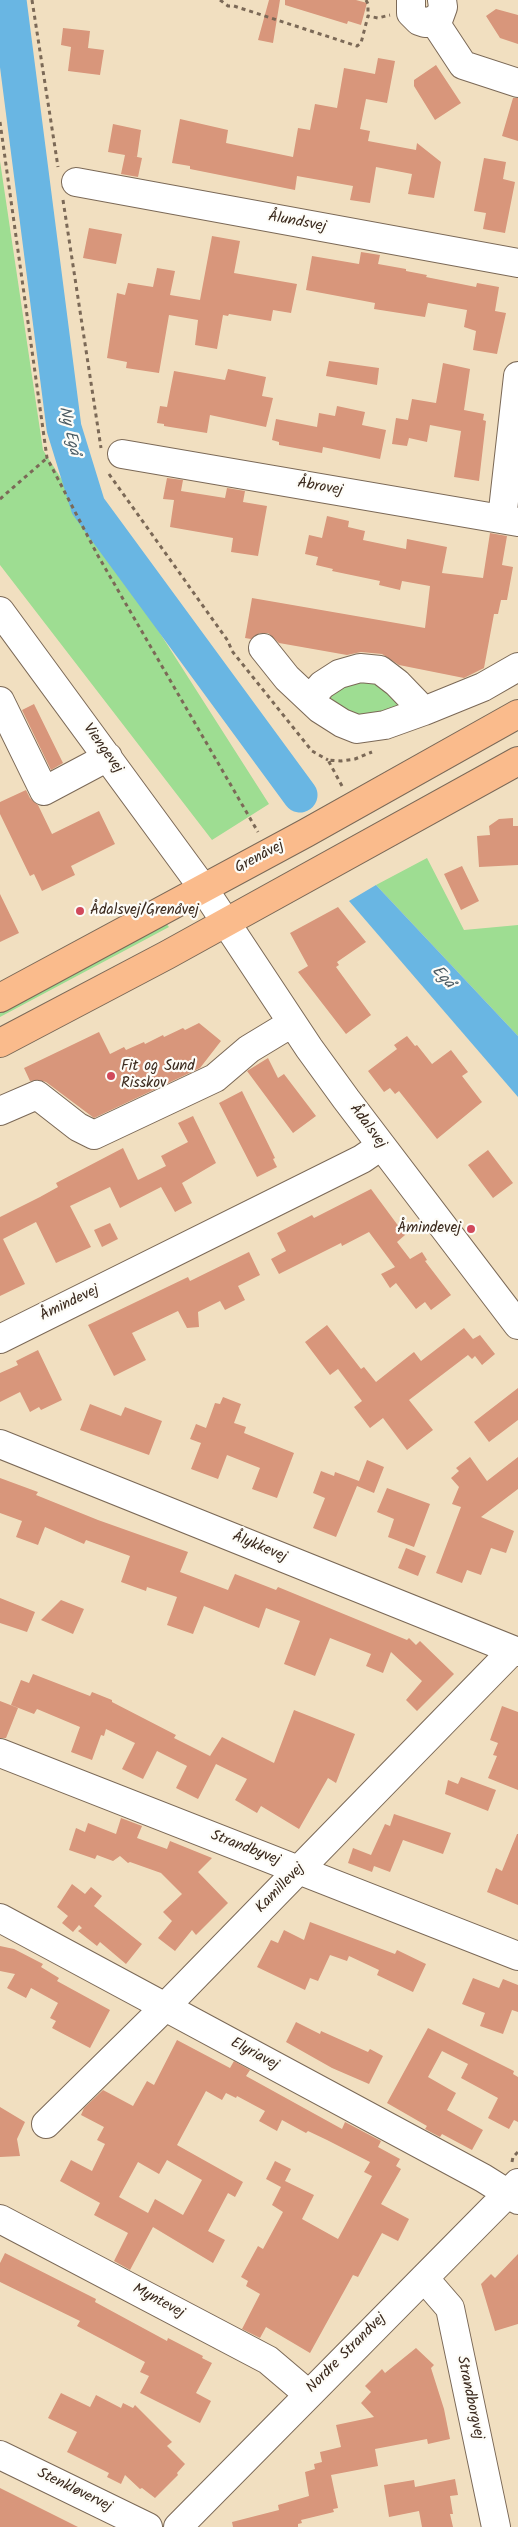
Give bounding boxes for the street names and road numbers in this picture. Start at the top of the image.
street label: Ålundsvej [266,209,328,237]
street label: Åbrovej [296,475,344,501]
street label: Viengevej [78,721,126,777]
street label: Grenåvej [232,838,288,878]
street label: Ådalsvej [345,1101,389,1153]
street label: Åmindevej [37,1282,103,1326]
street label: Ålykkevej [229,1529,289,1567]
street label: Strandbyvej [208,1828,282,1870]
street label: Kamillevej [253,1860,309,1918]
street label: Elyriavej [227,2035,281,2075]
street label: Myntevej [129,2281,187,2323]
street label: Nordre Strandvej [303,2310,391,2398]
street label: Strandborgvej [451,2355,487,2441]
street label: Stenkløvervej [34,2465,114,2517]

